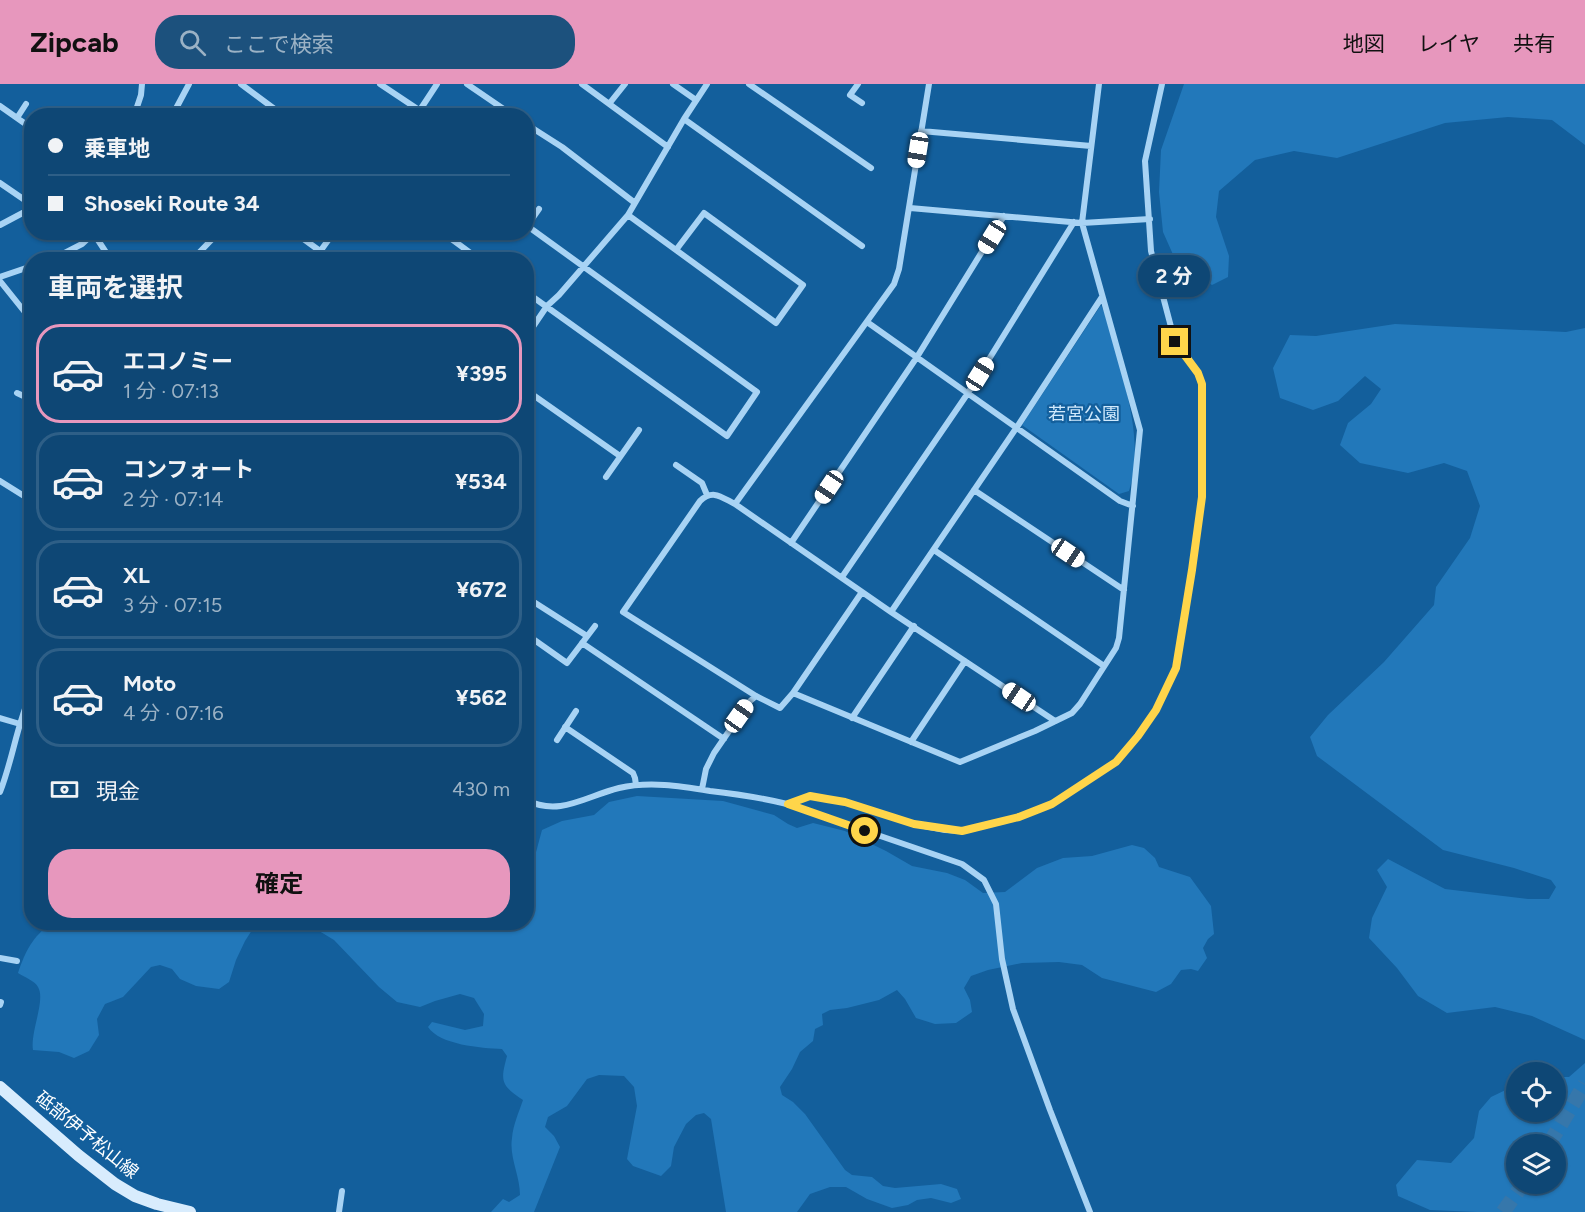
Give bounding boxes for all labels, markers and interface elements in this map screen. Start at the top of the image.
search box [155,15,575,69]
text: Zipcab [30,25,119,59]
icon: search [176,26,209,59]
text: ここで検索 [224,31,334,58]
text: 地図 [1343,31,1385,56]
text: レイヤ [1418,31,1480,56]
text: 共有 [1513,31,1555,56]
car [906,131,930,169]
text: 乗車地 [84,135,150,162]
text: Shoseki Route 34 [84,190,260,217]
car [975,217,1009,257]
callout: 2 分 [1139,255,1211,297]
text: 2 分 [1156,264,1192,288]
text: 車両を選択 [48,271,183,304]
route end [1161,328,1188,355]
icon: car [51,347,105,401]
text: エコノミー [123,348,233,375]
car [963,354,997,394]
text: ¥395 [456,360,507,387]
text: 1 分 · 07:13 [123,379,219,403]
park label: 若宮公園 [1048,403,1120,425]
icon: car [51,455,105,509]
text: コンフォート [123,456,254,483]
car [811,467,847,507]
text: ¥534 [455,468,507,495]
text: 2 分 · 07:14 [123,487,223,511]
car [1048,535,1088,571]
text: XL [123,562,150,589]
icon: car [51,563,105,617]
text: ¥672 [456,576,507,603]
text: 3 分 · 07:15 [123,593,222,617]
text: Moto [123,670,176,697]
icon: car [51,671,105,725]
car [999,679,1039,715]
text: ¥562 [456,684,507,711]
car [721,696,757,736]
text: 4 分 · 07:16 [123,701,224,725]
icon: cash [48,773,81,806]
text: 430 m [452,777,510,801]
text: 現金 [96,778,140,805]
route start [851,817,878,844]
button: 確定 [48,849,510,918]
map controls [1506,1062,1566,1194]
button: locate [1506,1062,1566,1122]
street label: 砥部伊予松山線 [31,1087,143,1183]
button: layers [1506,1134,1566,1194]

